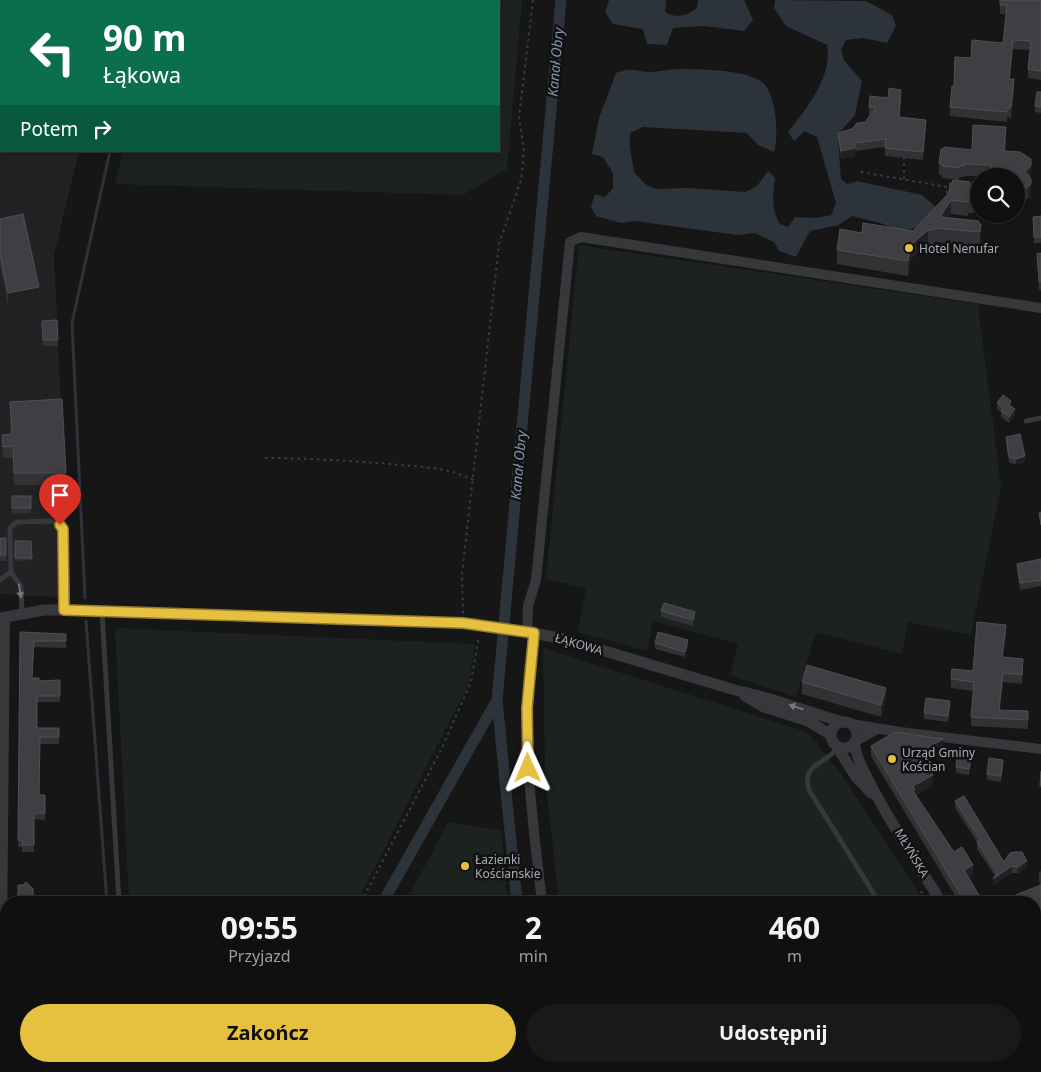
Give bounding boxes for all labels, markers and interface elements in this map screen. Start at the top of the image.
text: 90 m [103,14,186,61]
icon: left [20,20,85,85]
water label: Kanał Obry [543,25,568,97]
text: Łąkowa [103,59,181,89]
icon: right [88,115,116,143]
text: Potem [20,116,78,142]
map controls [970,168,1025,223]
button: search [970,168,1025,223]
place label: Hotel Nenufar [919,240,999,257]
marker: Hotel Nenufar [903,242,915,254]
water label: Kanał Obry [506,428,531,500]
pin [39,474,81,525]
icon: arrive [46,481,74,509]
one-way arrow [16,584,24,600]
street label: ŁĄKOWA [553,629,605,659]
one-way arrow [788,702,803,710]
position arrow [501,741,553,793]
place label: Urząd Gminy Kościan [902,744,976,775]
marker: Urząd Gminy Kościan [886,753,898,765]
street label: MŁYŃSKA [891,825,933,881]
place label: Łazienki Kościanskie [475,851,541,882]
marker: Łazienki Kościanskie [459,860,471,872]
text: 09:55 [221,907,298,948]
text: 2 [525,907,542,948]
text: 460 [769,907,820,948]
text: Przyjazd [228,945,291,967]
text: min [519,945,548,967]
text: m [787,945,802,967]
button: Zakończ [20,1004,516,1062]
button: Udostępnij [526,1004,1021,1062]

